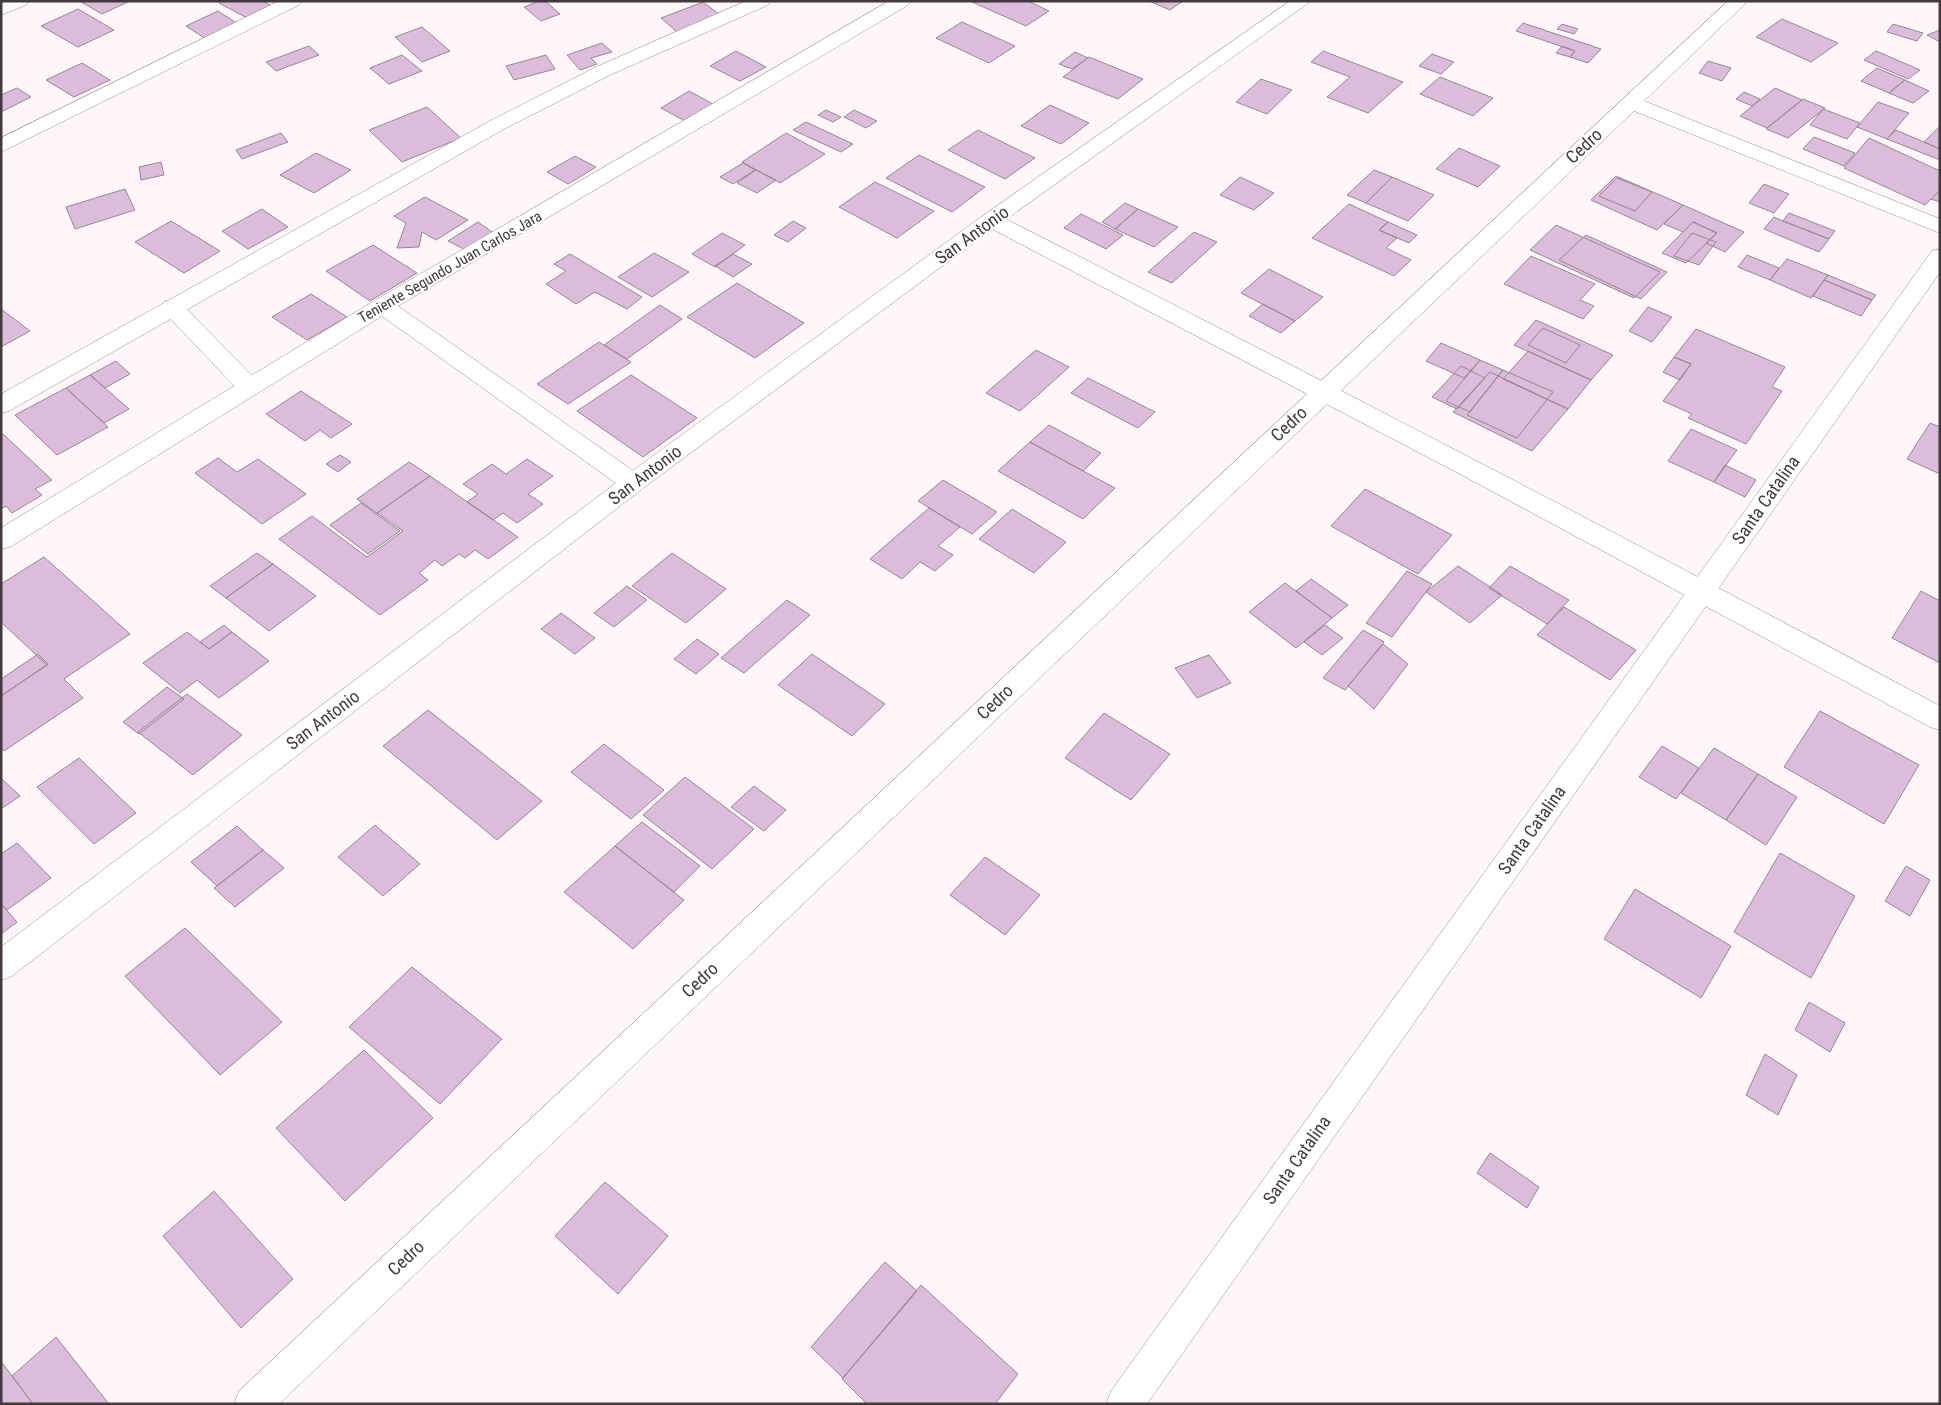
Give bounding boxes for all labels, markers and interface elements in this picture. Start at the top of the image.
street label: Cedro [1561,124,1606,168]
street label: San Antonio [931,201,1013,268]
street label: Teniente Segundo Juan Carlos Jara [355,207,545,327]
street label: Cedro [1266,402,1311,446]
street label: San Antonio [604,440,685,509]
street label: Santa Catalina [1727,451,1804,548]
street label: Cedro [972,680,1017,724]
street label: San Antonio [282,685,363,754]
street label: Santa Catalina [1493,781,1570,878]
street label: Cedro [677,958,722,1002]
street label: Santa Catalina [1258,1111,1335,1208]
street label: Cedro [383,1236,428,1280]

